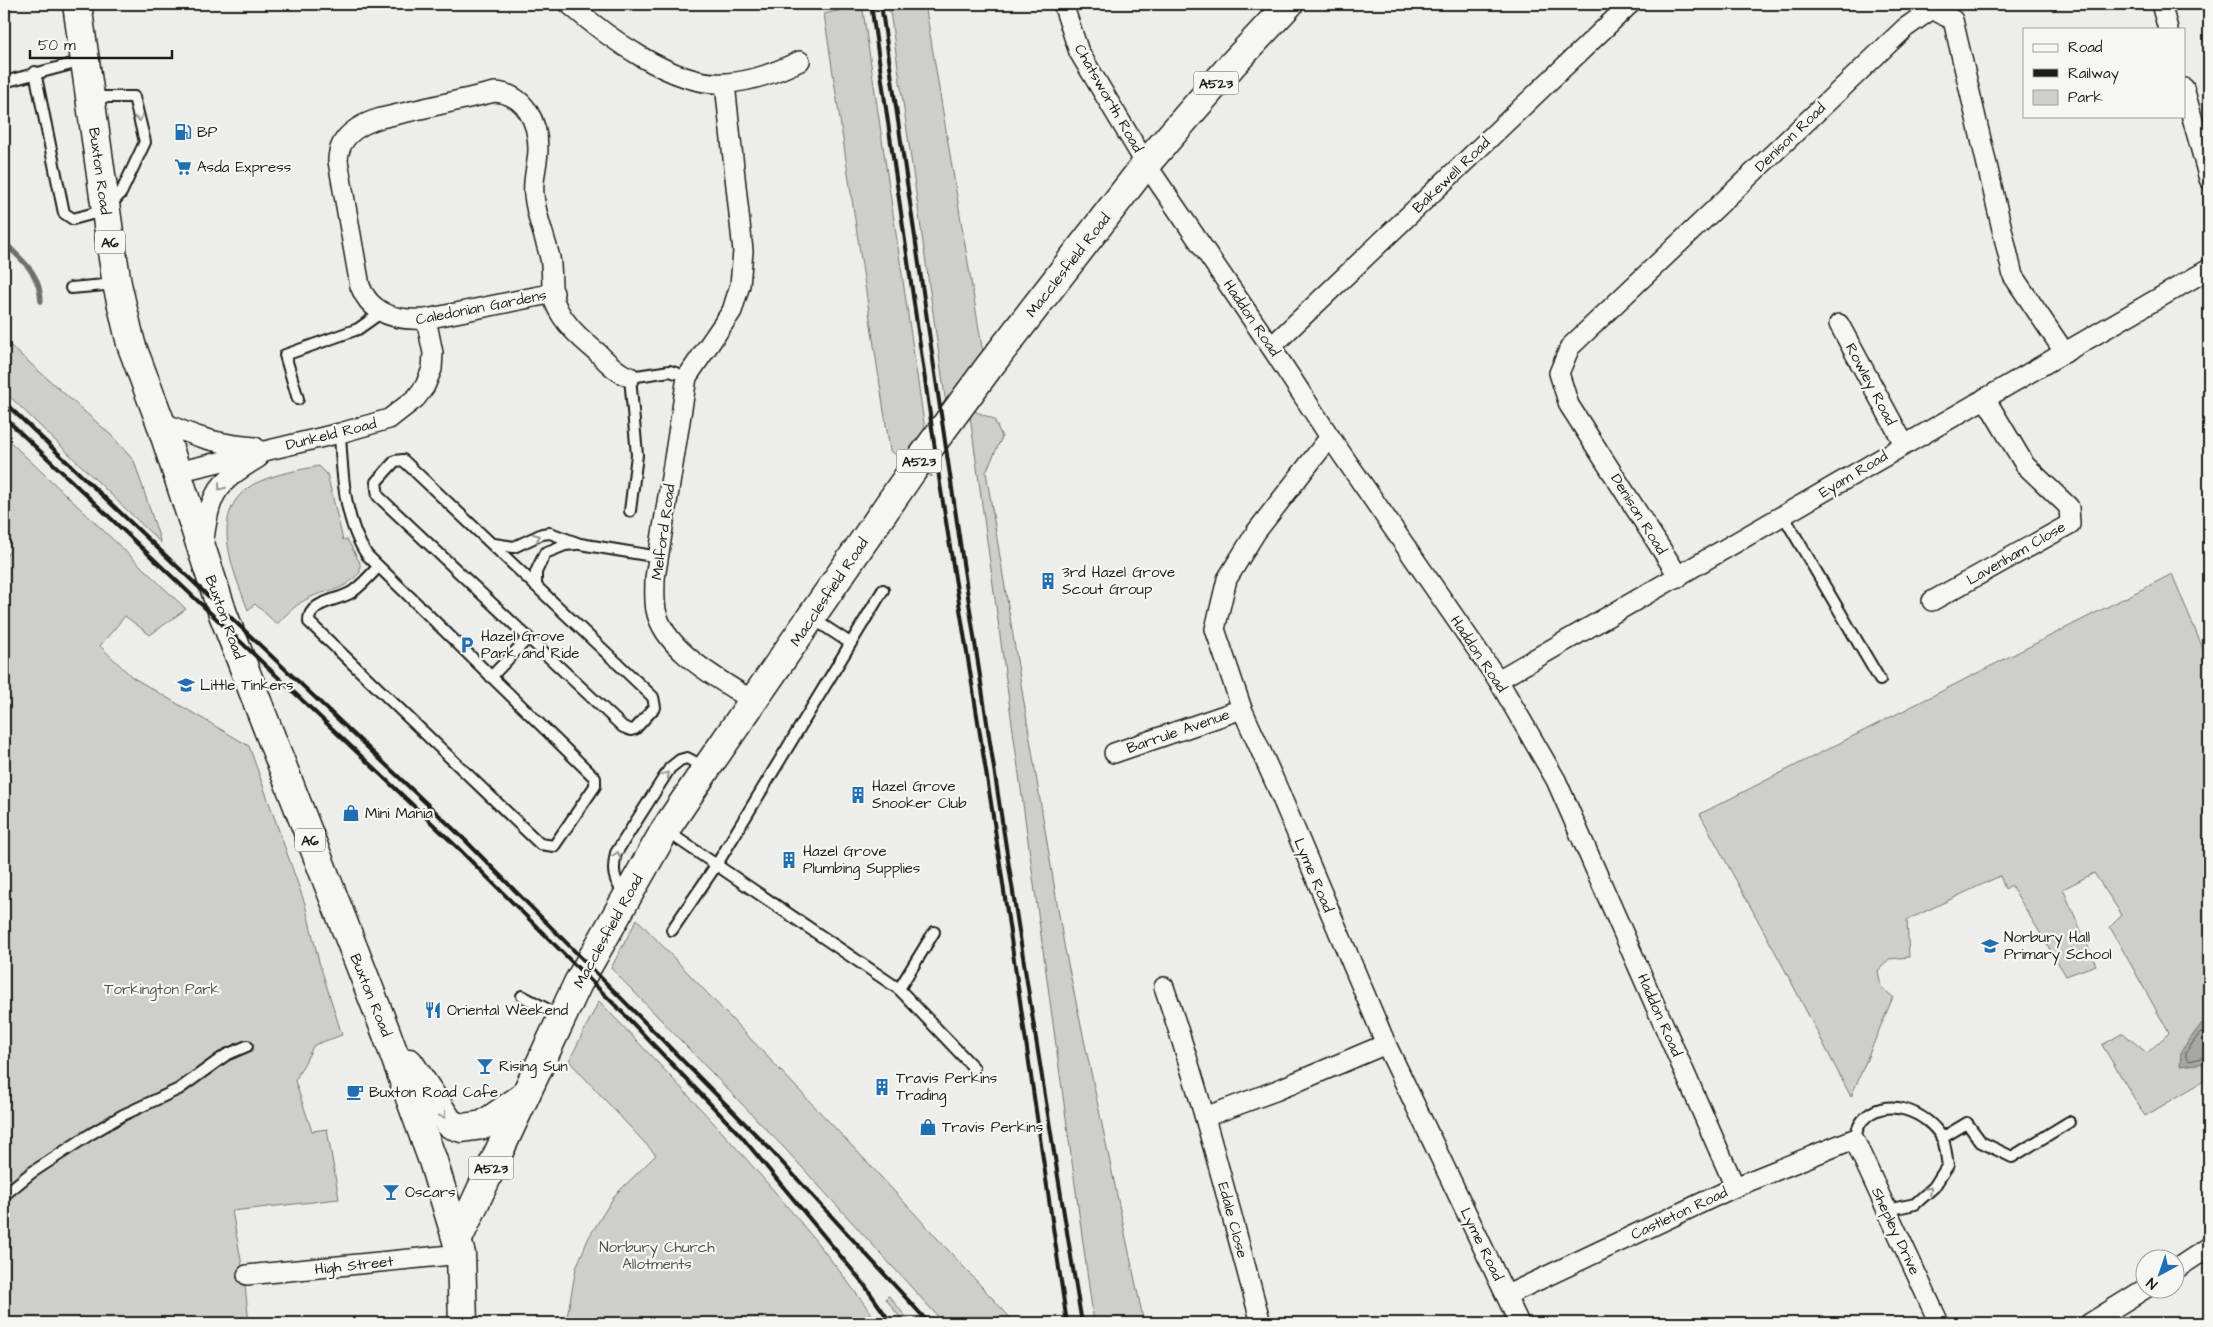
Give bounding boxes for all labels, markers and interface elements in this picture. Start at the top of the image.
scale bar [30,28,172,60]
legend [2023,28,2186,118]
text: 50 m [38,35,76,56]
text: Road [2068,37,2103,58]
street label: Chatsworth Road [1069,40,1148,157]
text: Railway [2068,63,2119,85]
road number: A523 [1194,72,1238,95]
text: Park [2068,87,2103,108]
street label: Denison Road [1750,98,1831,177]
one-way arrow [133,113,144,122]
fuel station icon: BP [173,122,193,142]
place label: BP [197,122,218,143]
street label: Buxton Road [83,126,116,216]
street label: Bakewell Road [1408,132,1495,218]
supermarket icon: Asda Express [173,157,193,177]
place label: Asda Express [197,157,292,178]
street label: Macclesfield Road [1021,209,1116,322]
road number: A6 [95,230,125,253]
street label: Haddon Road [1218,276,1285,361]
street label: Caledonian Gardens [414,284,549,330]
street label: Rowley Road [1839,339,1901,430]
street label: Dunkeld Road [284,413,379,456]
street label: Eyam Road [1815,445,1892,504]
road number: A523 [896,450,942,472]
street label: Denison Road [1605,470,1672,559]
one-way arrow [218,481,227,491]
street label: Melford Road [646,482,681,581]
street label: Lavenham Close [1963,517,2070,590]
one-way arrow [532,532,541,543]
street label: Macclesfield Road [785,534,874,651]
place label: 3rd Hazel Grove Scout Group [1062,562,1175,600]
building icon: 3rd Hazel Grove Scout Group [1038,571,1058,591]
street label: Buxton Road [200,572,250,662]
street label: Haddon Road [1445,612,1512,697]
place label: Hazel Grove Park and Ride [481,626,579,664]
parking icon: Hazel Grove Park and Ride [457,635,477,655]
school or university icon: Little Tinkers [176,675,196,695]
place label: Little Tinkers [200,675,294,696]
street label: Barrule Avenue [1124,704,1232,759]
one-way arrow [660,771,669,781]
place label: Hazel Grove Snooker Club [872,776,967,814]
building icon: Hazel Grove Snooker Club [848,785,868,805]
shop icon: Mini Mania [341,803,361,823]
place label: Mini Mania [365,803,433,824]
road number: A6 [295,828,325,852]
street label: Lyme Road [1288,835,1339,916]
place label: Hazel Grove Plumbing Supplies [803,841,921,880]
building icon: Hazel Grove Plumbing Supplies [779,850,799,870]
one-way arrow [610,851,621,860]
street label: Macclesfield Road [569,870,649,992]
place label: Norbury Hall Primary School [2004,927,2112,966]
school or university icon: Norbury Hall Primary School [1980,936,2000,956]
street label: Buxton Road [344,951,397,1040]
street label: Haddon Road [1632,971,1687,1060]
park label: Torkington Park [104,979,220,1001]
restaurant icon: Oriental Weekend [423,1000,443,1020]
place label: Oriental Weekend [447,1000,568,1021]
bar icon: Rising Sun [475,1056,495,1076]
place label: Rising Sun [499,1056,568,1078]
place label: Travis Perkins Trading [896,1068,998,1107]
building icon: Travis Perkins Trading [872,1077,892,1097]
cafe icon: Buxton Road Cafe [345,1082,365,1102]
place label: Buxton Road Cafe [369,1082,498,1103]
one-way arrow [437,1110,447,1119]
shop icon: Travis Perkins [918,1117,938,1137]
place label: Travis Perkins [942,1117,1044,1138]
road number: A523 [468,1156,514,1180]
street label: Edale Close [1212,1180,1253,1260]
bar icon: Oscars [381,1182,401,1202]
place label: Oscars [405,1182,456,1203]
street label: Castleton Road [1627,1182,1731,1245]
street label: Shepley Drive [1865,1184,1925,1279]
one-way arrow [1924,1187,1933,1196]
street label: Lyme Road [1454,1204,1508,1285]
park label: Norbury Church Allotments [599,1237,715,1275]
north arrow [2136,1250,2186,1300]
street label: High Street [314,1251,394,1281]
text: N [2142,1273,2162,1294]

